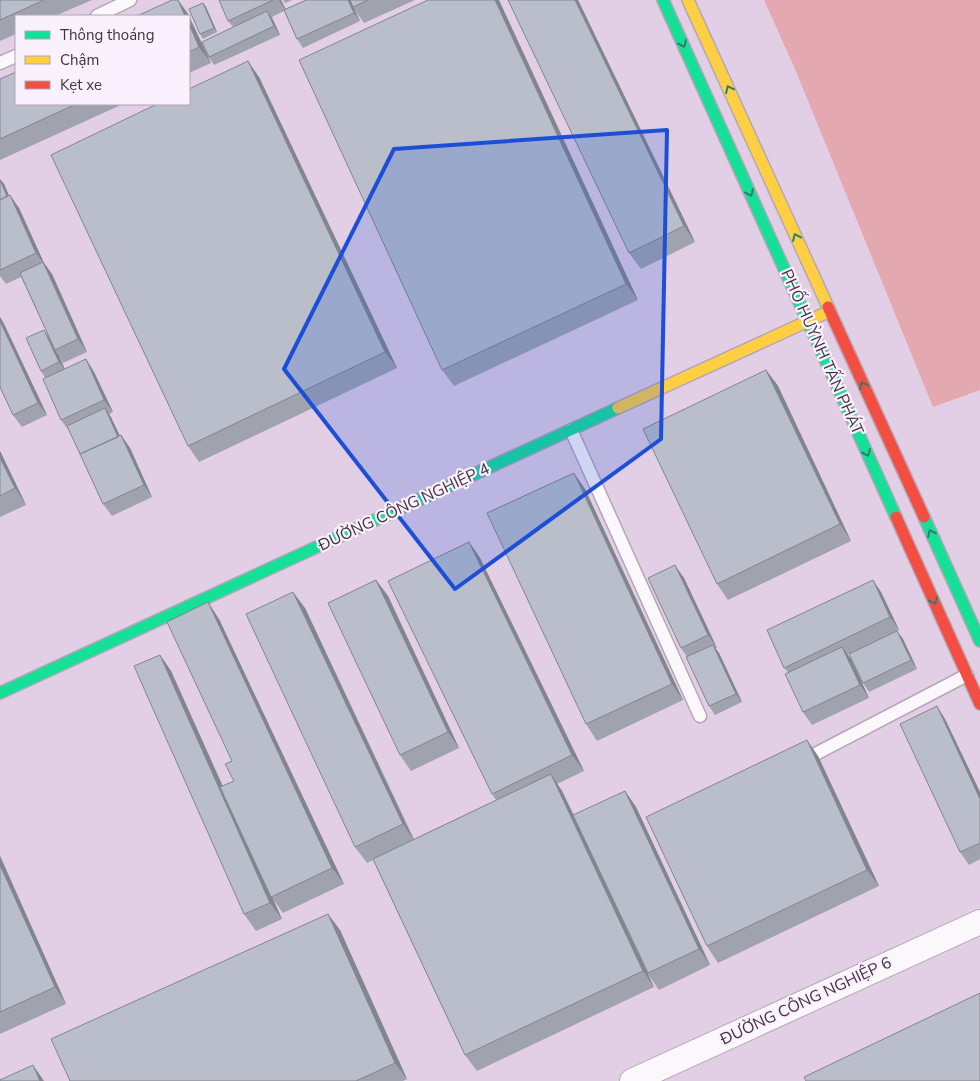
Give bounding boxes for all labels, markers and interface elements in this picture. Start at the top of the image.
legend [15,15,190,105]
text: Thông thoáng [60,25,154,45]
one-way arrow [677,39,688,48]
text: Chậm [60,50,99,70]
text: Kẹt xe [60,75,102,95]
one-way arrow [724,85,735,94]
one-way arrow [744,188,754,197]
one-way arrow [792,233,802,242]
street label: PHỐ HUỲNH TẤN PHÁT [776,265,869,438]
one-way arrow [859,381,870,390]
one-way arrow [860,448,871,457]
street label: ĐƯỜNG CÔNG NGHIỆP 4 [314,457,494,557]
one-way arrow [927,529,937,538]
one-way arrow [927,596,938,605]
street label: ĐƯỜNG CÔNG NGHIỆP 6 [716,952,895,1051]

